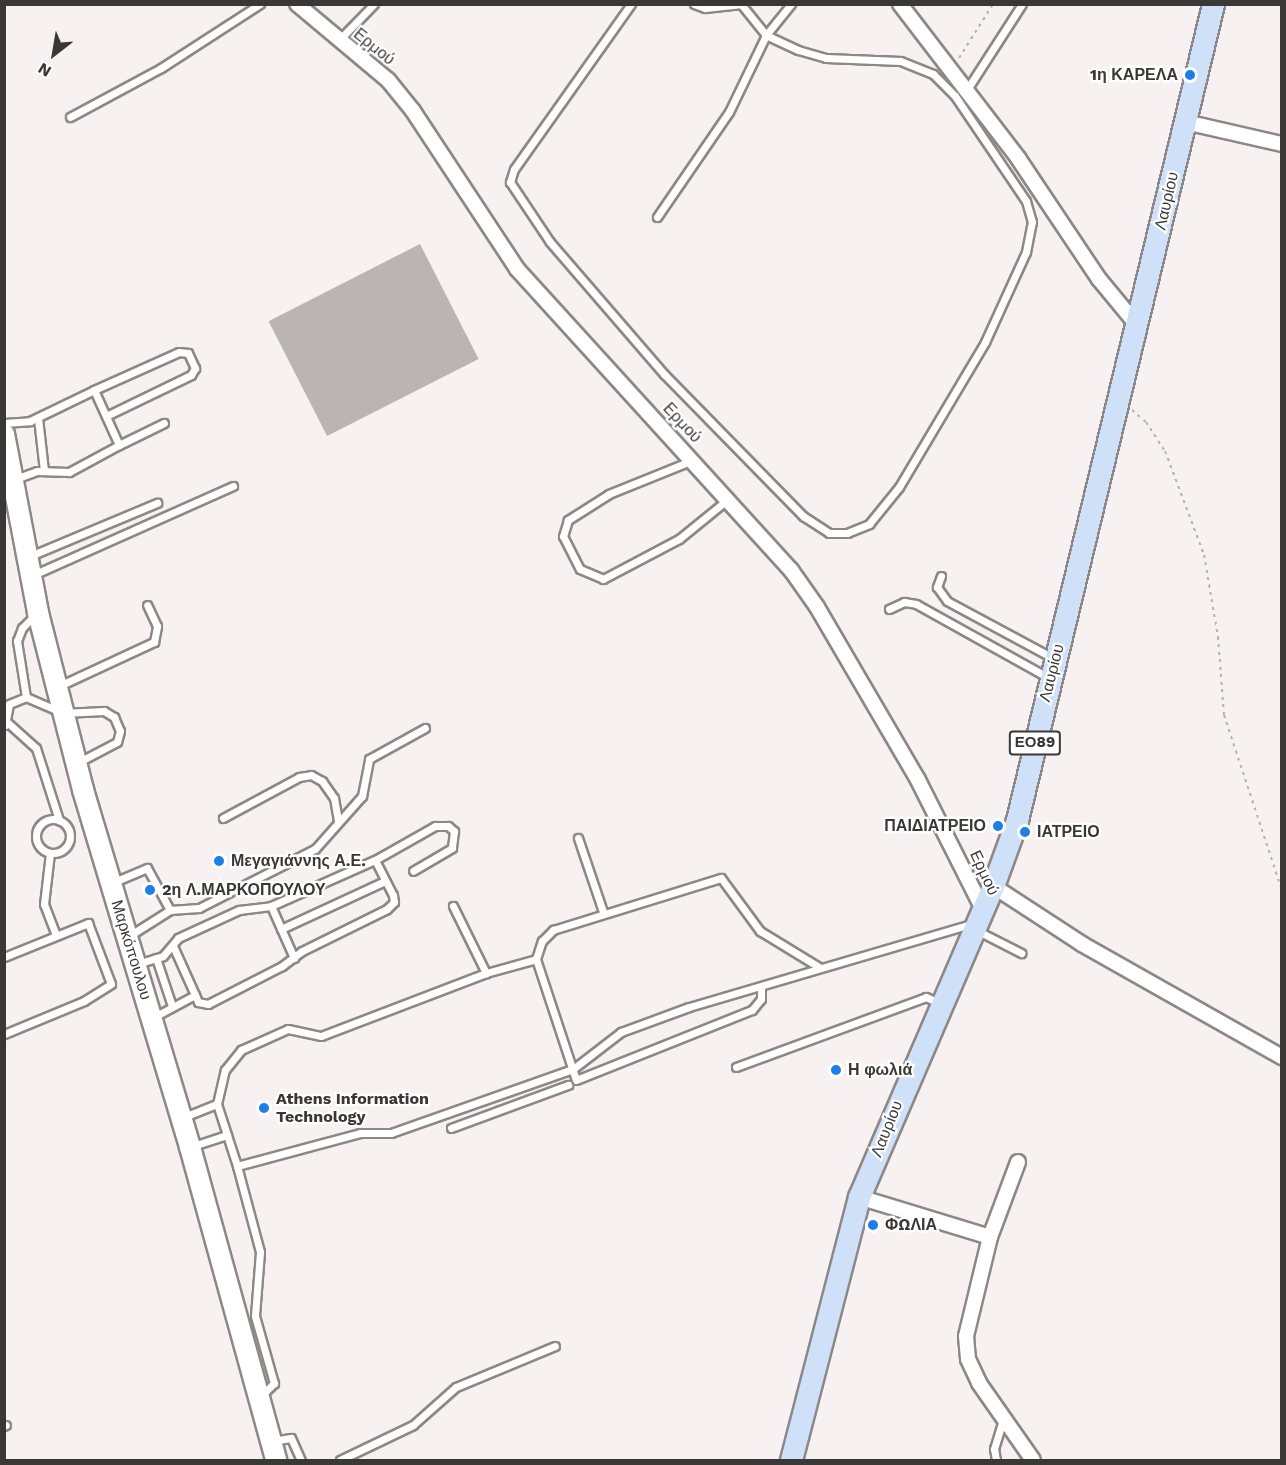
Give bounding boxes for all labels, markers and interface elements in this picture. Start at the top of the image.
north arrow [24,24,84,84]
street label: Ερμού [350,25,398,69]
text: N [35,59,54,81]
place label: 1η ΚΑΡΕΛΑ [1090,65,1178,85]
marker: 1η ΚΑΡΕΛΑ [1183,68,1197,82]
street label: Λαυρίου [1151,170,1183,232]
street label: Ερμού [659,399,705,447]
street label: Λαυρίου [1036,642,1068,704]
road number: ΕΟ89 [1008,731,1062,755]
place label: ΠΑΙΔΙΑΤΡΕΙΟ [884,816,986,836]
marker: ΠΑΙΔΙΑΤΡΕΙΟ [991,819,1005,833]
place label: ΙΑΤΡΕΙΟ [1037,822,1100,842]
marker: ΙΑΤΡΕΙΟ [1018,825,1032,839]
street label: Ερμού [965,847,1003,899]
place label: Μεγαγιάννης Α.Ε. [231,851,366,871]
marker: Μεγαγιάννης Α.Ε. [212,854,226,868]
place label: 2η Λ.ΜΑΡΚΟΠΟΥΛΟΥ [162,880,326,900]
marker: 2η Λ.ΜΑΡΚΟΠΟΥΛΟΥ [143,883,157,897]
street label: Μαρκόπουλου [107,898,155,1002]
place label: Η φωλιά [848,1060,912,1080]
marker: Η φωλιά [829,1063,843,1077]
place label: Athens Information Technology [276,1089,429,1127]
street label: Λαυρίου [867,1098,907,1160]
marker: Athens Information Technology [257,1101,271,1115]
place label: ΦΩΛΙΑ [885,1215,937,1235]
marker: ΦΩΛΙΑ [866,1218,880,1232]

